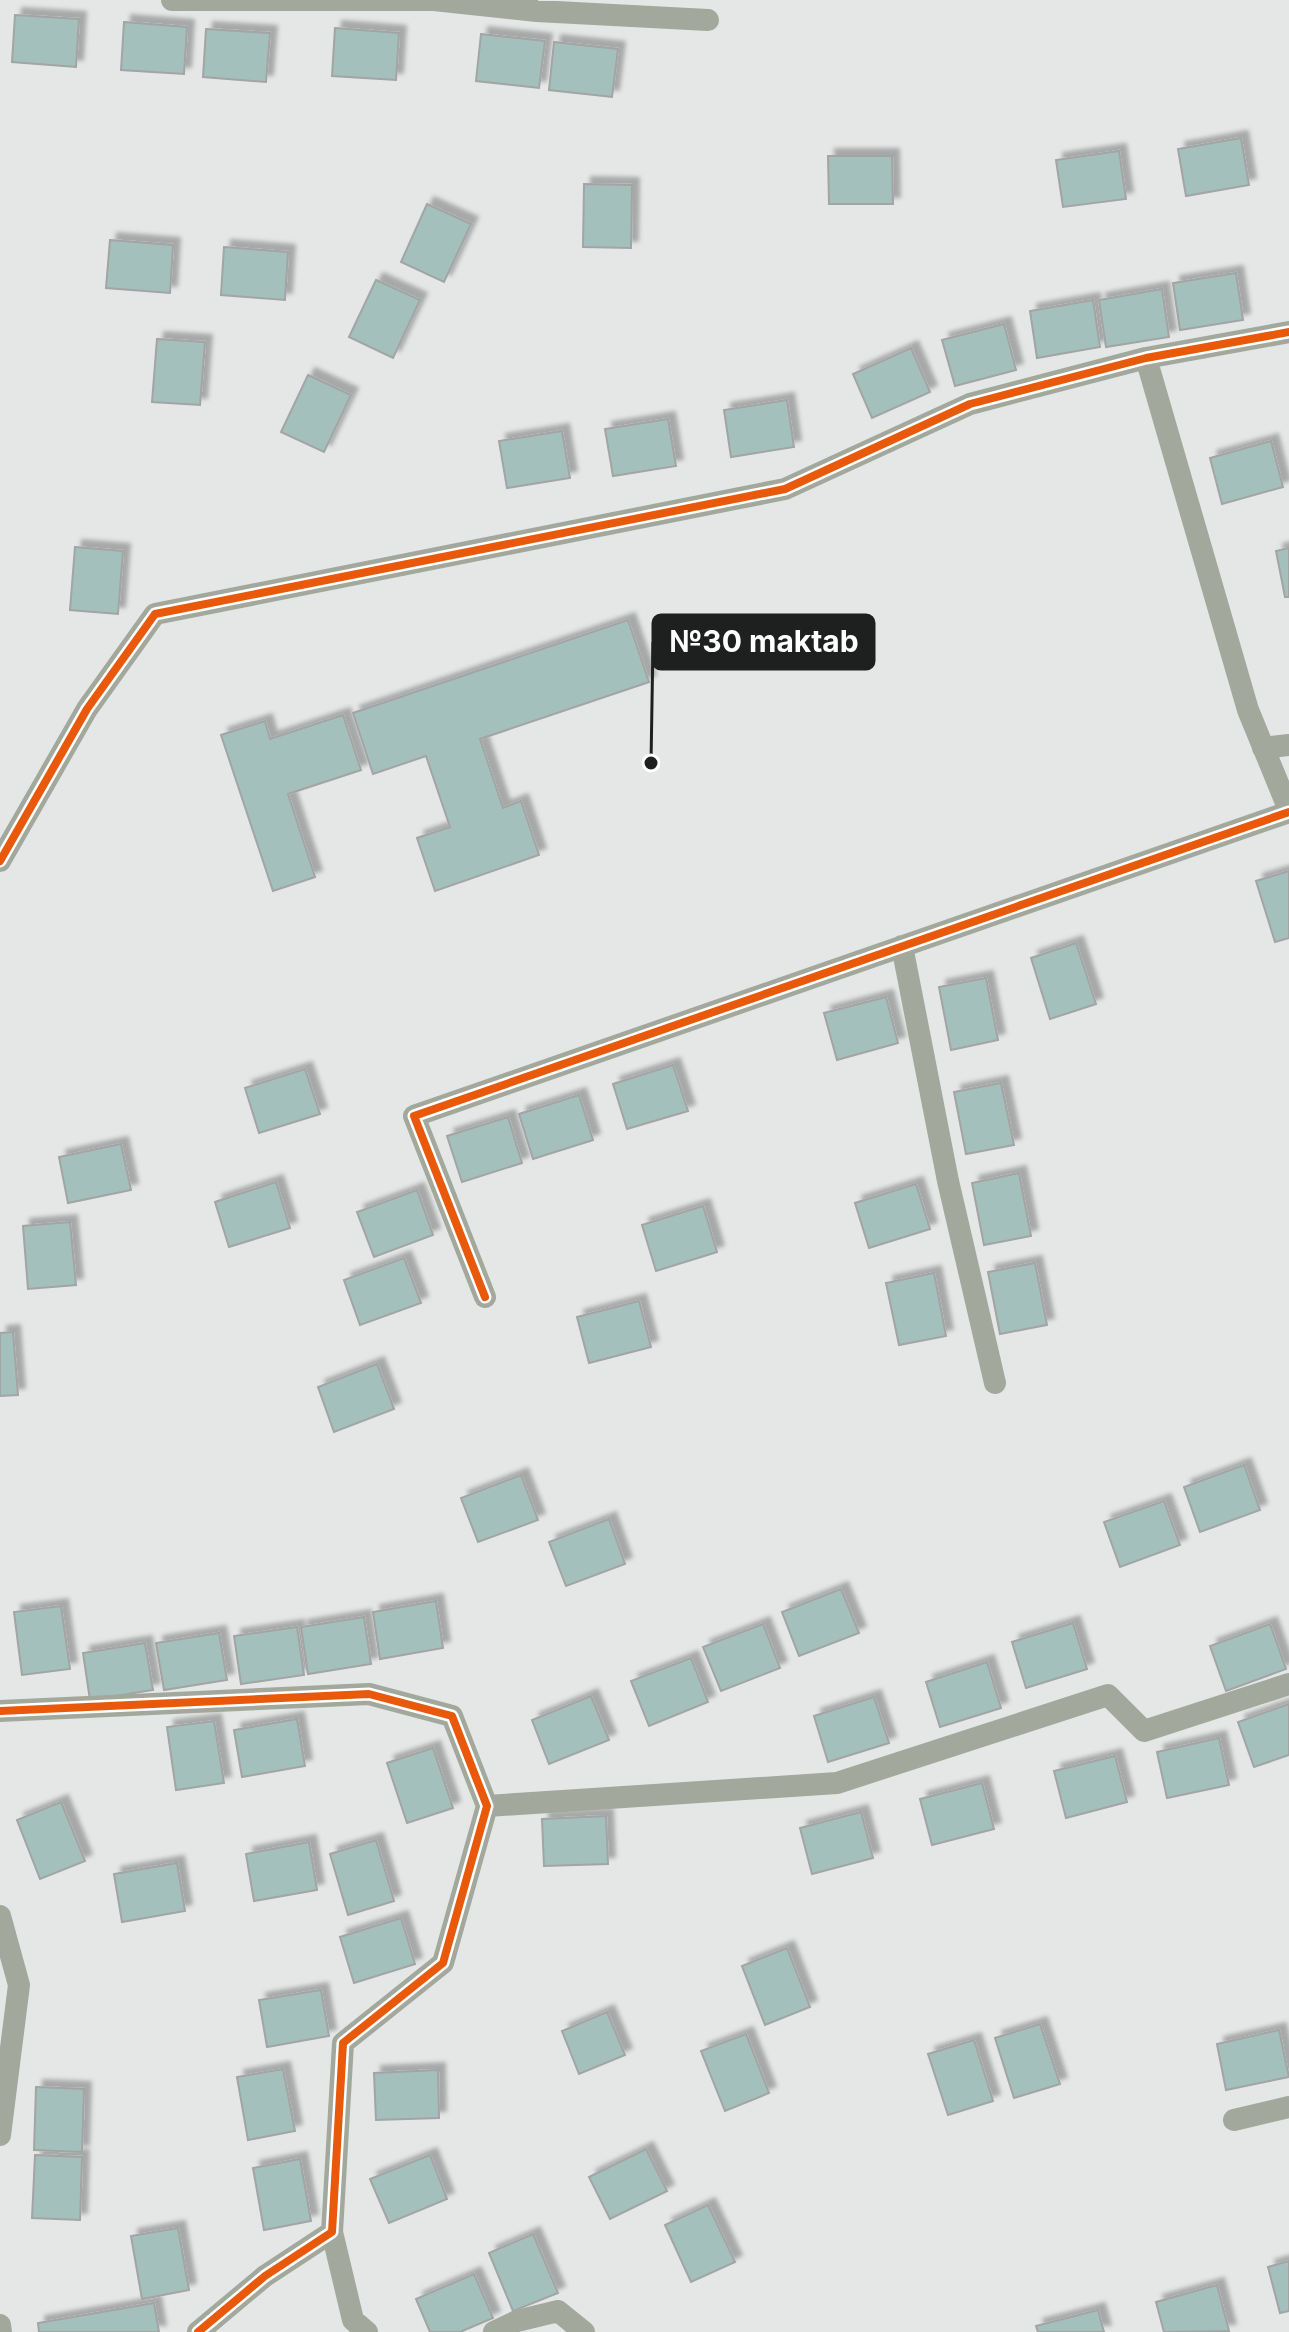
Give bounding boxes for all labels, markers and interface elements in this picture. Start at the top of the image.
callout: №30 maktab [653,615,874,669]
text: №30 maktab [669,623,859,659]

